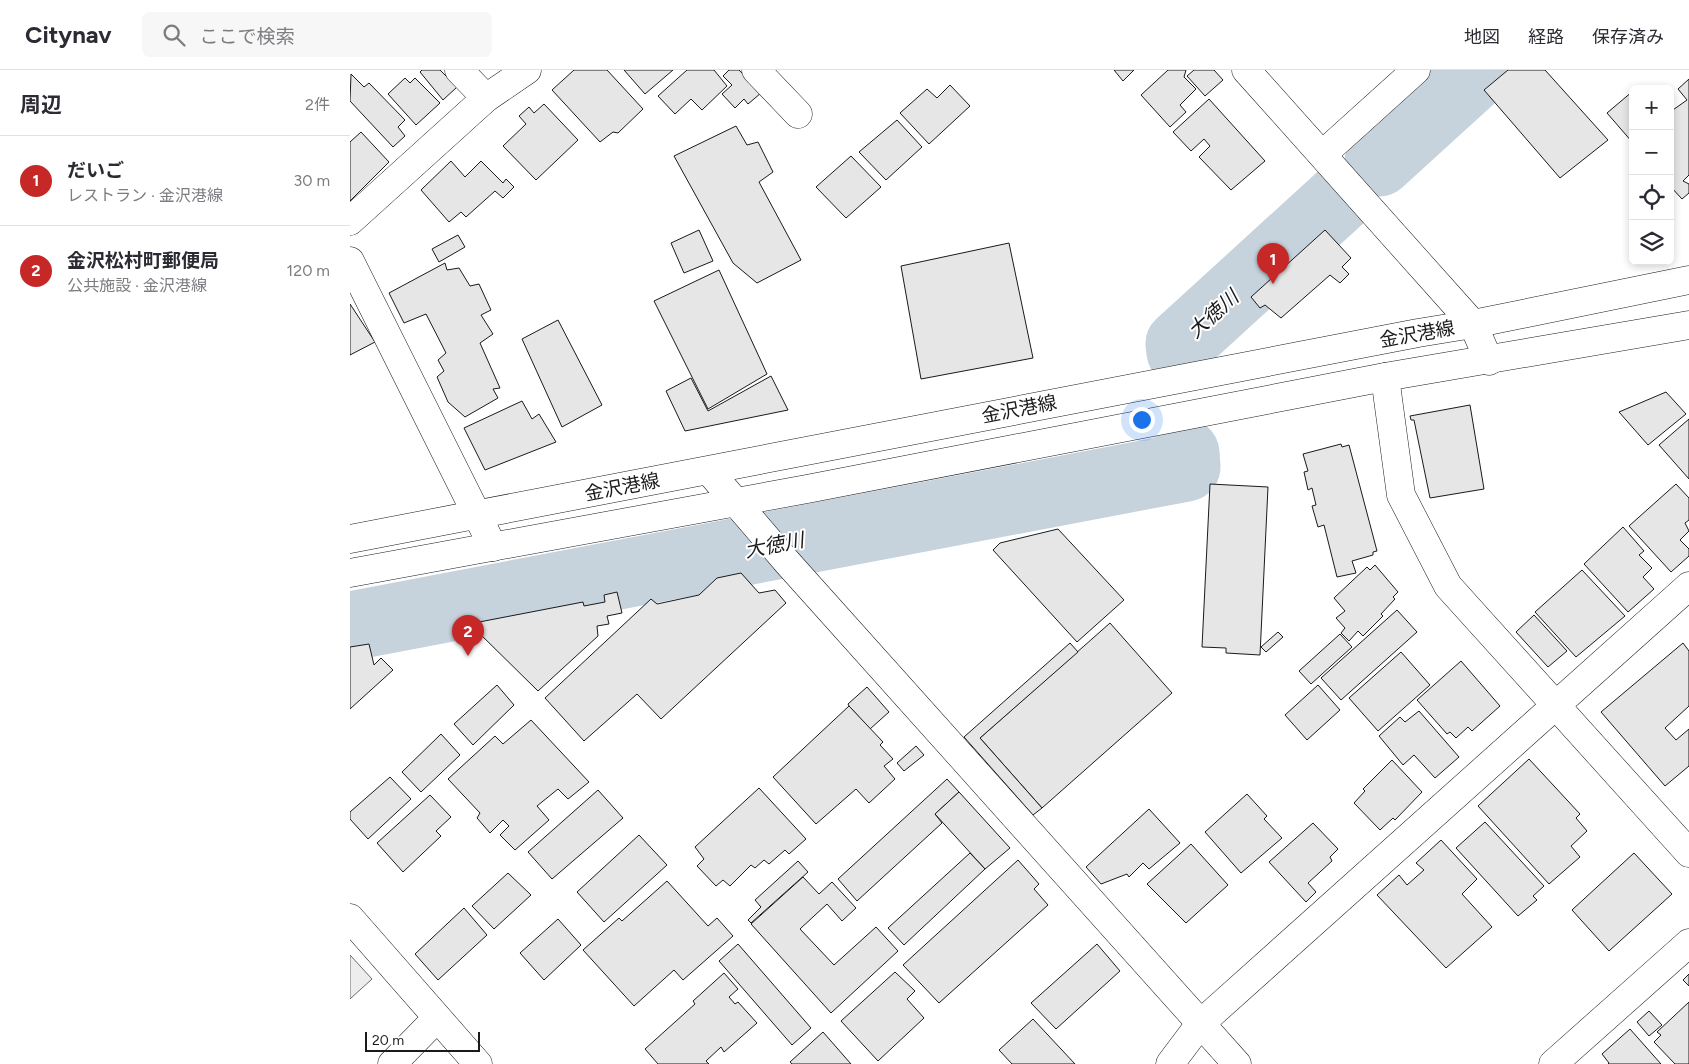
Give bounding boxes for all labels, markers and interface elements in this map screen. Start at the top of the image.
search box [142,12,492,57]
text: Citynav [25,20,112,49]
icon: search [160,21,188,49]
text: ここで検索 [200,25,295,48]
text: 地図 [1464,26,1500,48]
text: 経路 [1528,26,1564,48]
text: 保存済み [1592,26,1664,48]
map controls [1629,85,1674,265]
button: + [1629,85,1674,130]
text: 周辺 [20,92,62,117]
text: 2件 [305,95,330,114]
button: − [1629,130,1674,175]
text: だいご [67,159,124,182]
text: 1 [33,171,39,190]
text: 30 m [293,171,330,190]
button: locate [1629,175,1674,220]
text: レストラン · 金沢港線 [67,186,223,205]
button: layers [1629,220,1674,265]
pin: 1 [1257,243,1289,284]
text: 金沢松村町郵便局 [67,249,219,272]
text: 2 [31,261,41,280]
text: 120 m [287,261,330,280]
text: 公共施設 · 金沢港線 [67,276,207,295]
water label: 大徳川 [1183,284,1245,343]
street label: 金沢港線 [1378,316,1456,352]
street label: 金沢港線 [979,390,1059,428]
your location [1129,407,1155,433]
street label: 金沢港線 [582,468,662,506]
water label: 大徳川 [742,527,808,563]
pin: 2 [452,615,484,656]
scale bar [365,1029,480,1052]
text: 20 m [372,1032,404,1049]

